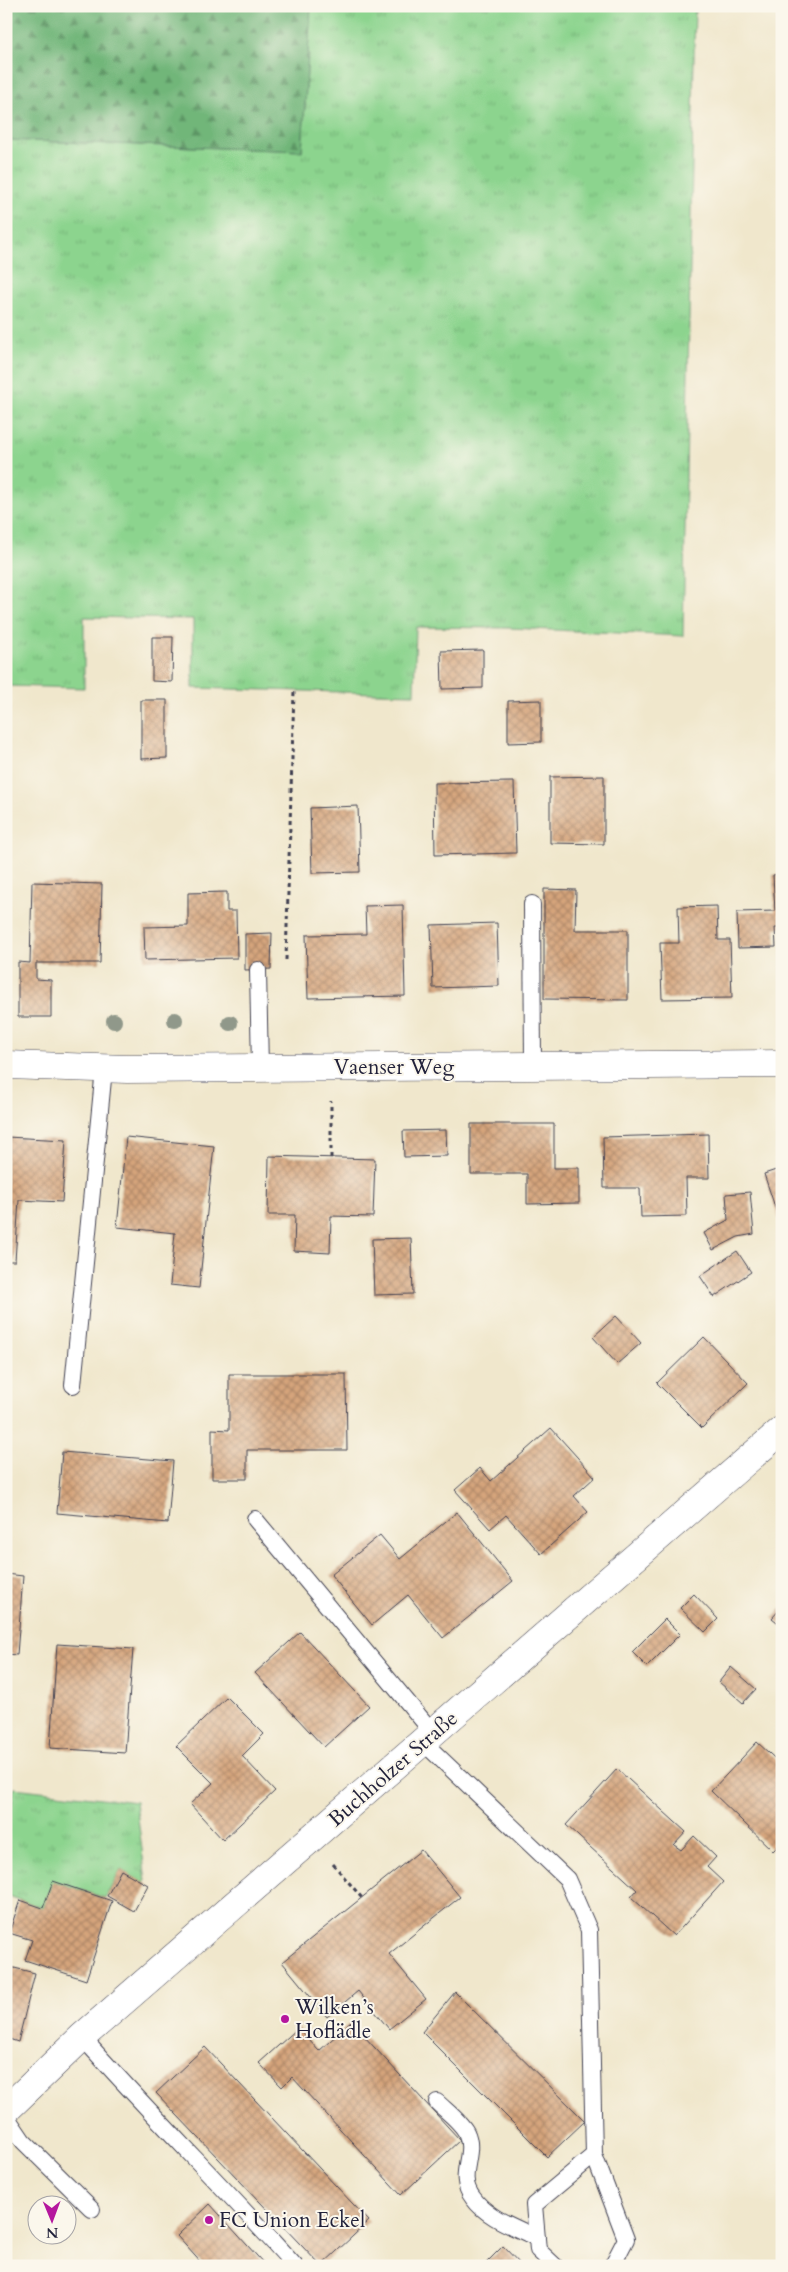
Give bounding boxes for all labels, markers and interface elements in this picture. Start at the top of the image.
street label: Vaenser Weg [334,1053,454,1082]
street label: Buchholzer Straße [322,1704,464,1834]
place label: Wilken’s Hoflädle [294,1993,374,2046]
marker: Wilken’s Hoflädle [279,2013,291,2025]
north arrow [28,2194,78,2244]
place label: FC Union Eckel [219,2206,365,2235]
marker: FC Union Eckel [203,2214,215,2226]
text: N [46,2223,58,2242]

